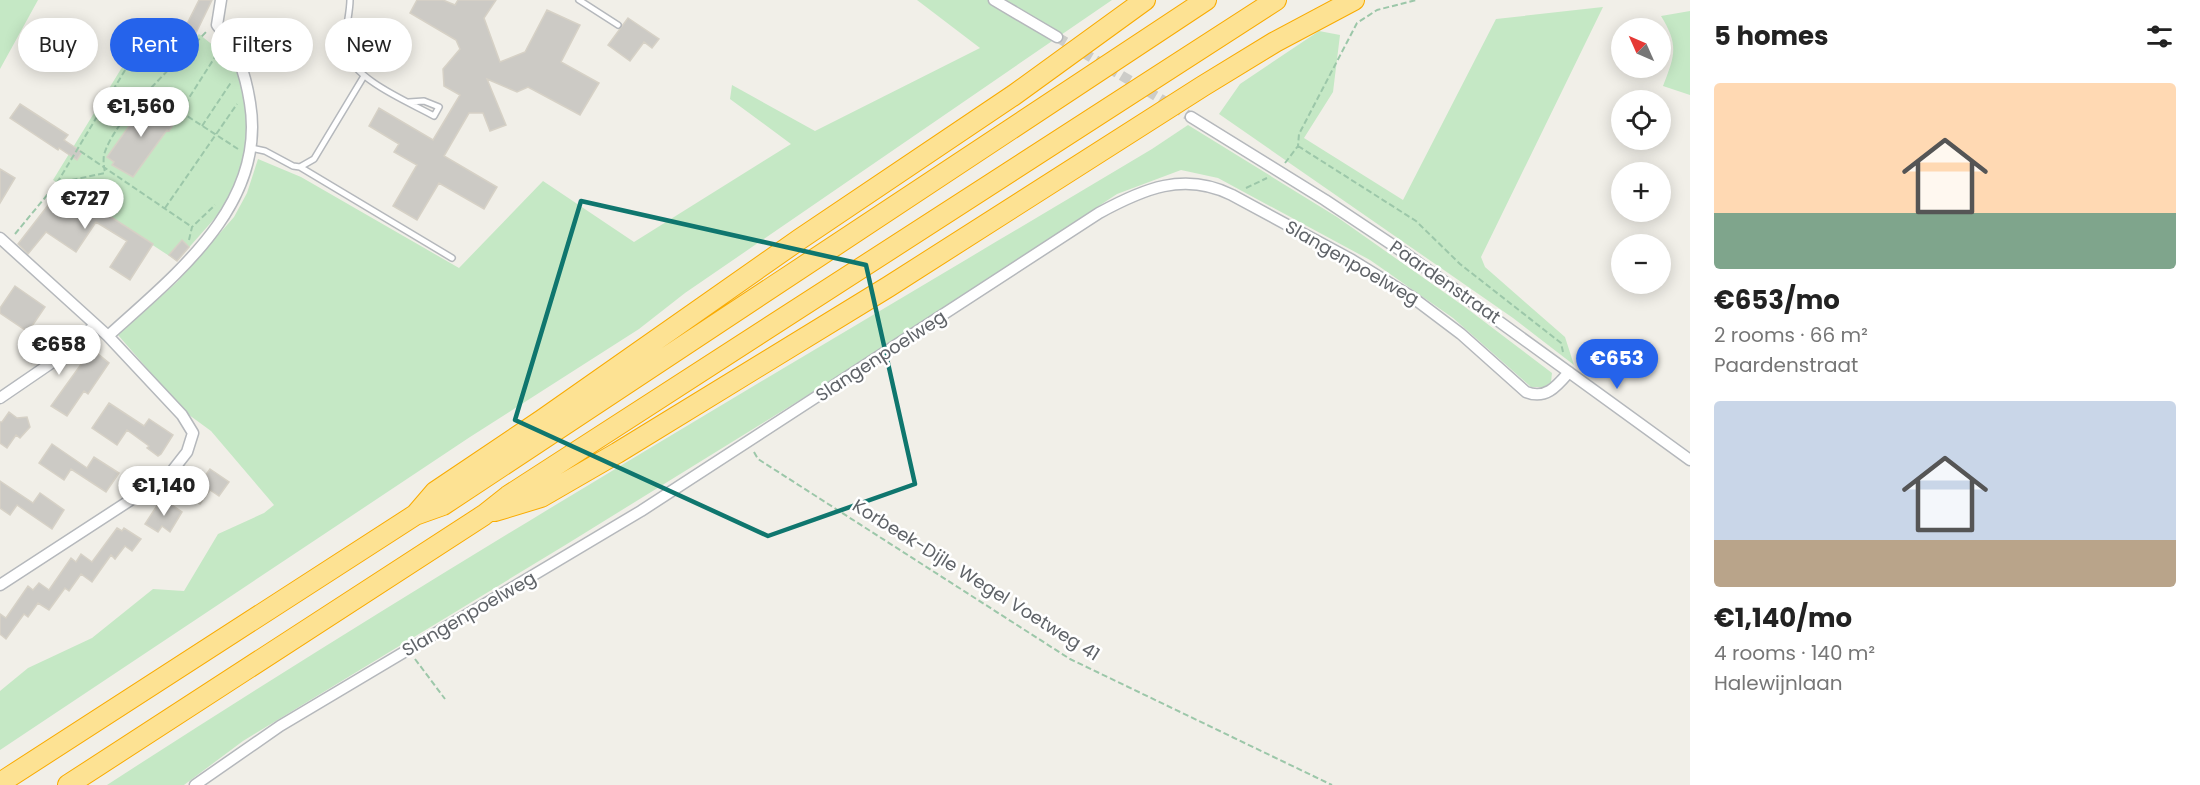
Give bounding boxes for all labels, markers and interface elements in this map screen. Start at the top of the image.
chip: Buy [18,18,98,72]
chip: Rent [110,18,199,72]
chip: Filters [211,18,313,72]
chip: New [325,18,412,72]
north arrow [1611,18,1671,78]
map controls [1611,18,1671,294]
text: 5 homes [1714,18,1829,54]
icon: filters [2143,20,2176,53]
pin: €1,560 [92,87,190,138]
button: locate [1611,90,1671,150]
text: €1,560 [107,92,175,120]
icon: home [1891,122,1999,230]
button: + [1611,162,1671,222]
pin: €727 [49,179,121,230]
text: €727 [61,184,109,212]
street label: Slangenpoelweg [1281,214,1424,311]
street label: Paardenstraat [1385,234,1506,329]
button: − [1611,234,1671,294]
text: €653/mo [1714,282,1840,318]
street label: Slangenpoelweg [811,304,951,407]
text: 2 rooms · 66 m² [1714,321,1868,349]
pin: €658 [23,325,95,376]
text: €658 [32,330,86,358]
pin: €653 [1581,339,1653,390]
text: €653 [1590,344,1644,372]
text: Paardenstraat [1714,351,1858,379]
icon: home [1891,440,1999,548]
pin: €1,140 [115,466,213,517]
text: €1,140 [132,471,196,499]
street label: Korbeek-Dijle Wegel Voetweg 41 [848,493,1105,666]
street label: Slangenpoelweg [397,565,540,662]
text: €1,140/mo [1714,600,1852,636]
text: 4 rooms · 140 m² [1714,639,1875,667]
text: Halewijnlaan [1714,669,1843,697]

